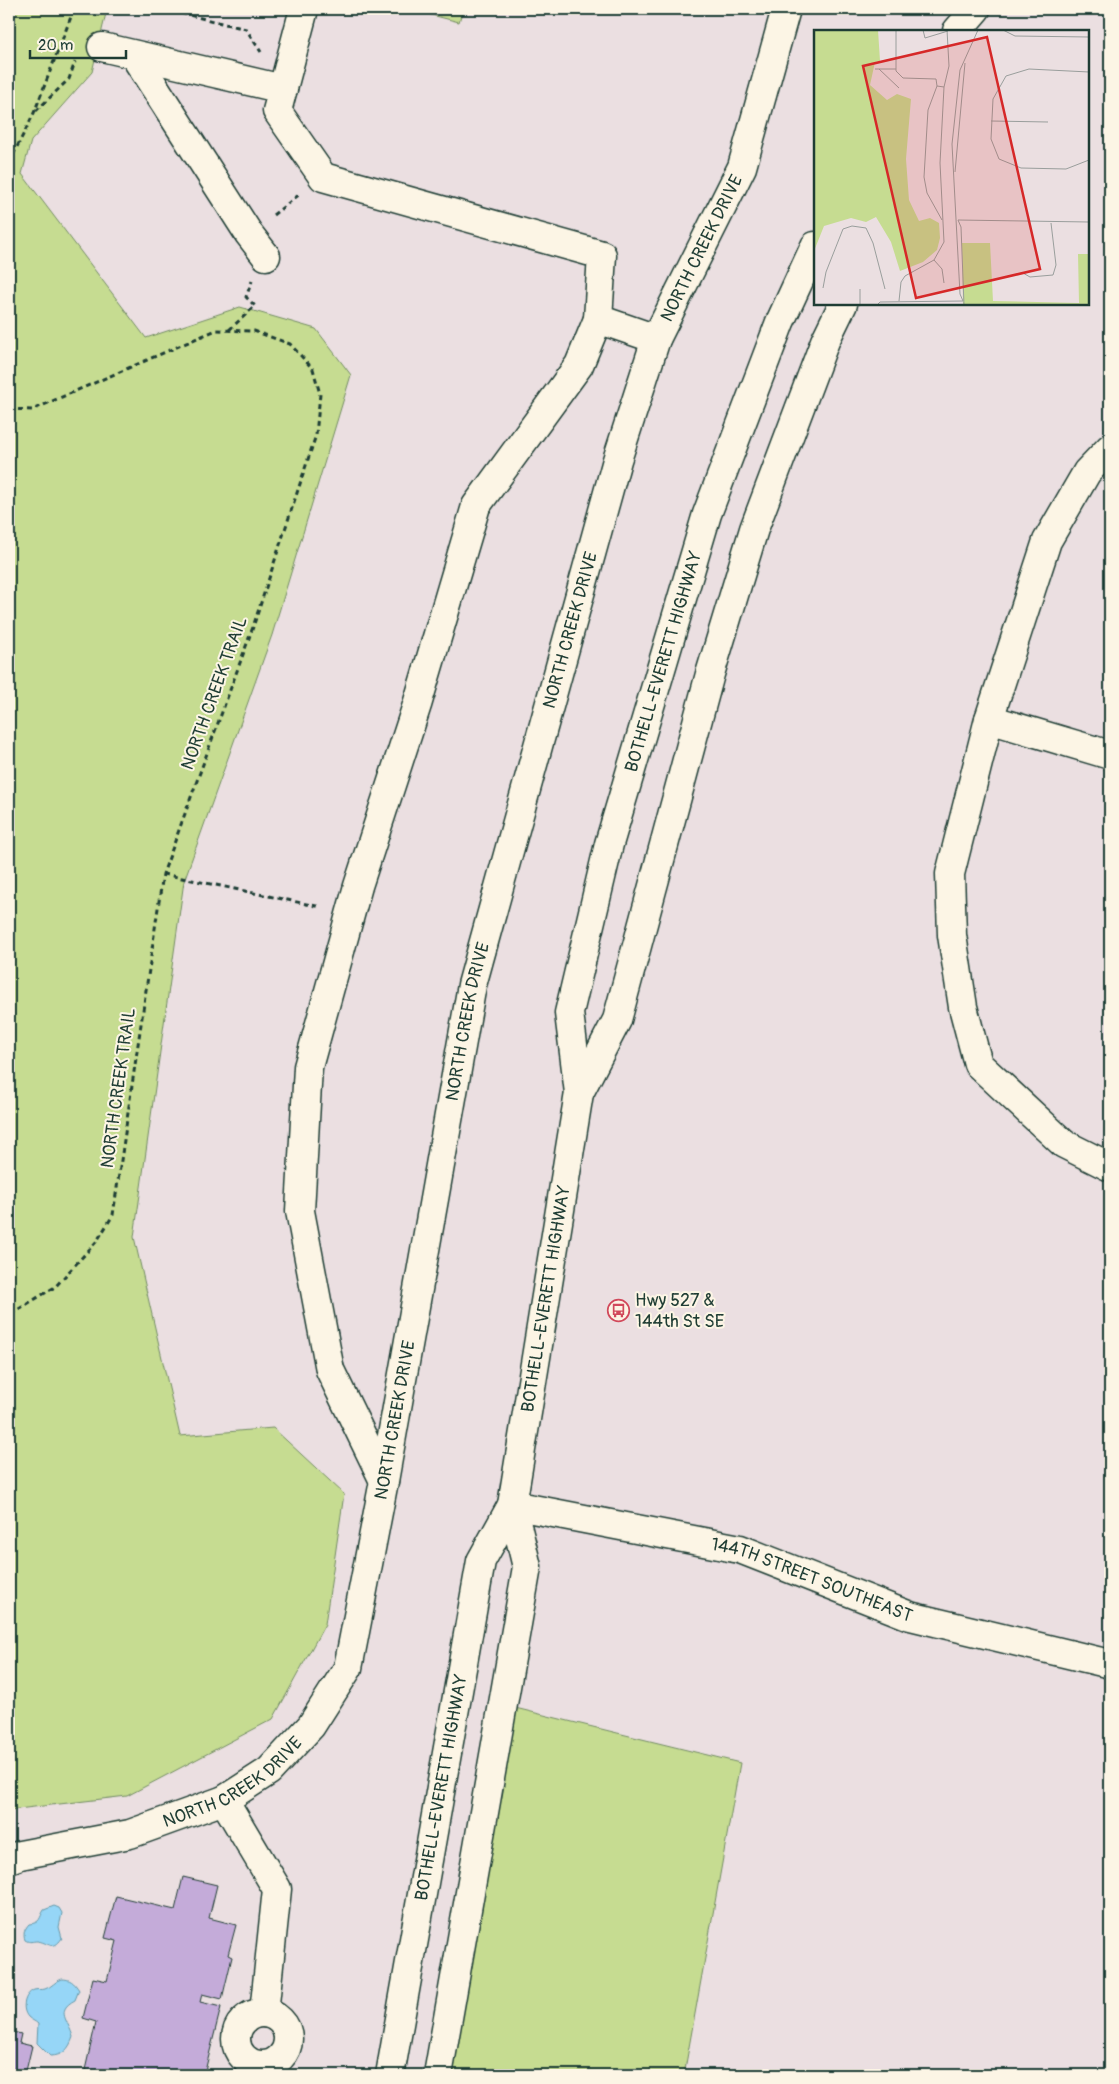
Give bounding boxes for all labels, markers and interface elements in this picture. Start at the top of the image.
scale bar [30,28,126,60]
inset map [814,30,1089,305]
text: 20 m [38,36,73,55]
street label: NORTH CREEK DRIVE [655,171,748,326]
street label: BOTHELL-EVERETT HIGHWAY [620,548,708,775]
street label: NORTH CREEK DRIVE [538,549,603,711]
street label: NORTH CREEK TRAIL [176,613,253,773]
street label: NORTH CREEK DRIVE [441,940,495,1103]
street label: NORTH CREEK TRAIL [96,1006,141,1170]
street label: BOTHELL-EVERETT HIGHWAY [516,1183,576,1414]
place label: Hwy 527 & 144th St SE [635,1289,724,1333]
bus stop icon: Hwy 527 & 144th St SE [607,1298,631,1322]
street label: NORTH CREEK DRIVE [370,1339,421,1502]
street label: 144TH STREET SOUTHEAST [709,1533,916,1628]
street label: BOTHELL-EVERETT HIGHWAY [410,1672,473,1903]
street label: NORTH CREEK DRIVE [160,1732,307,1833]

